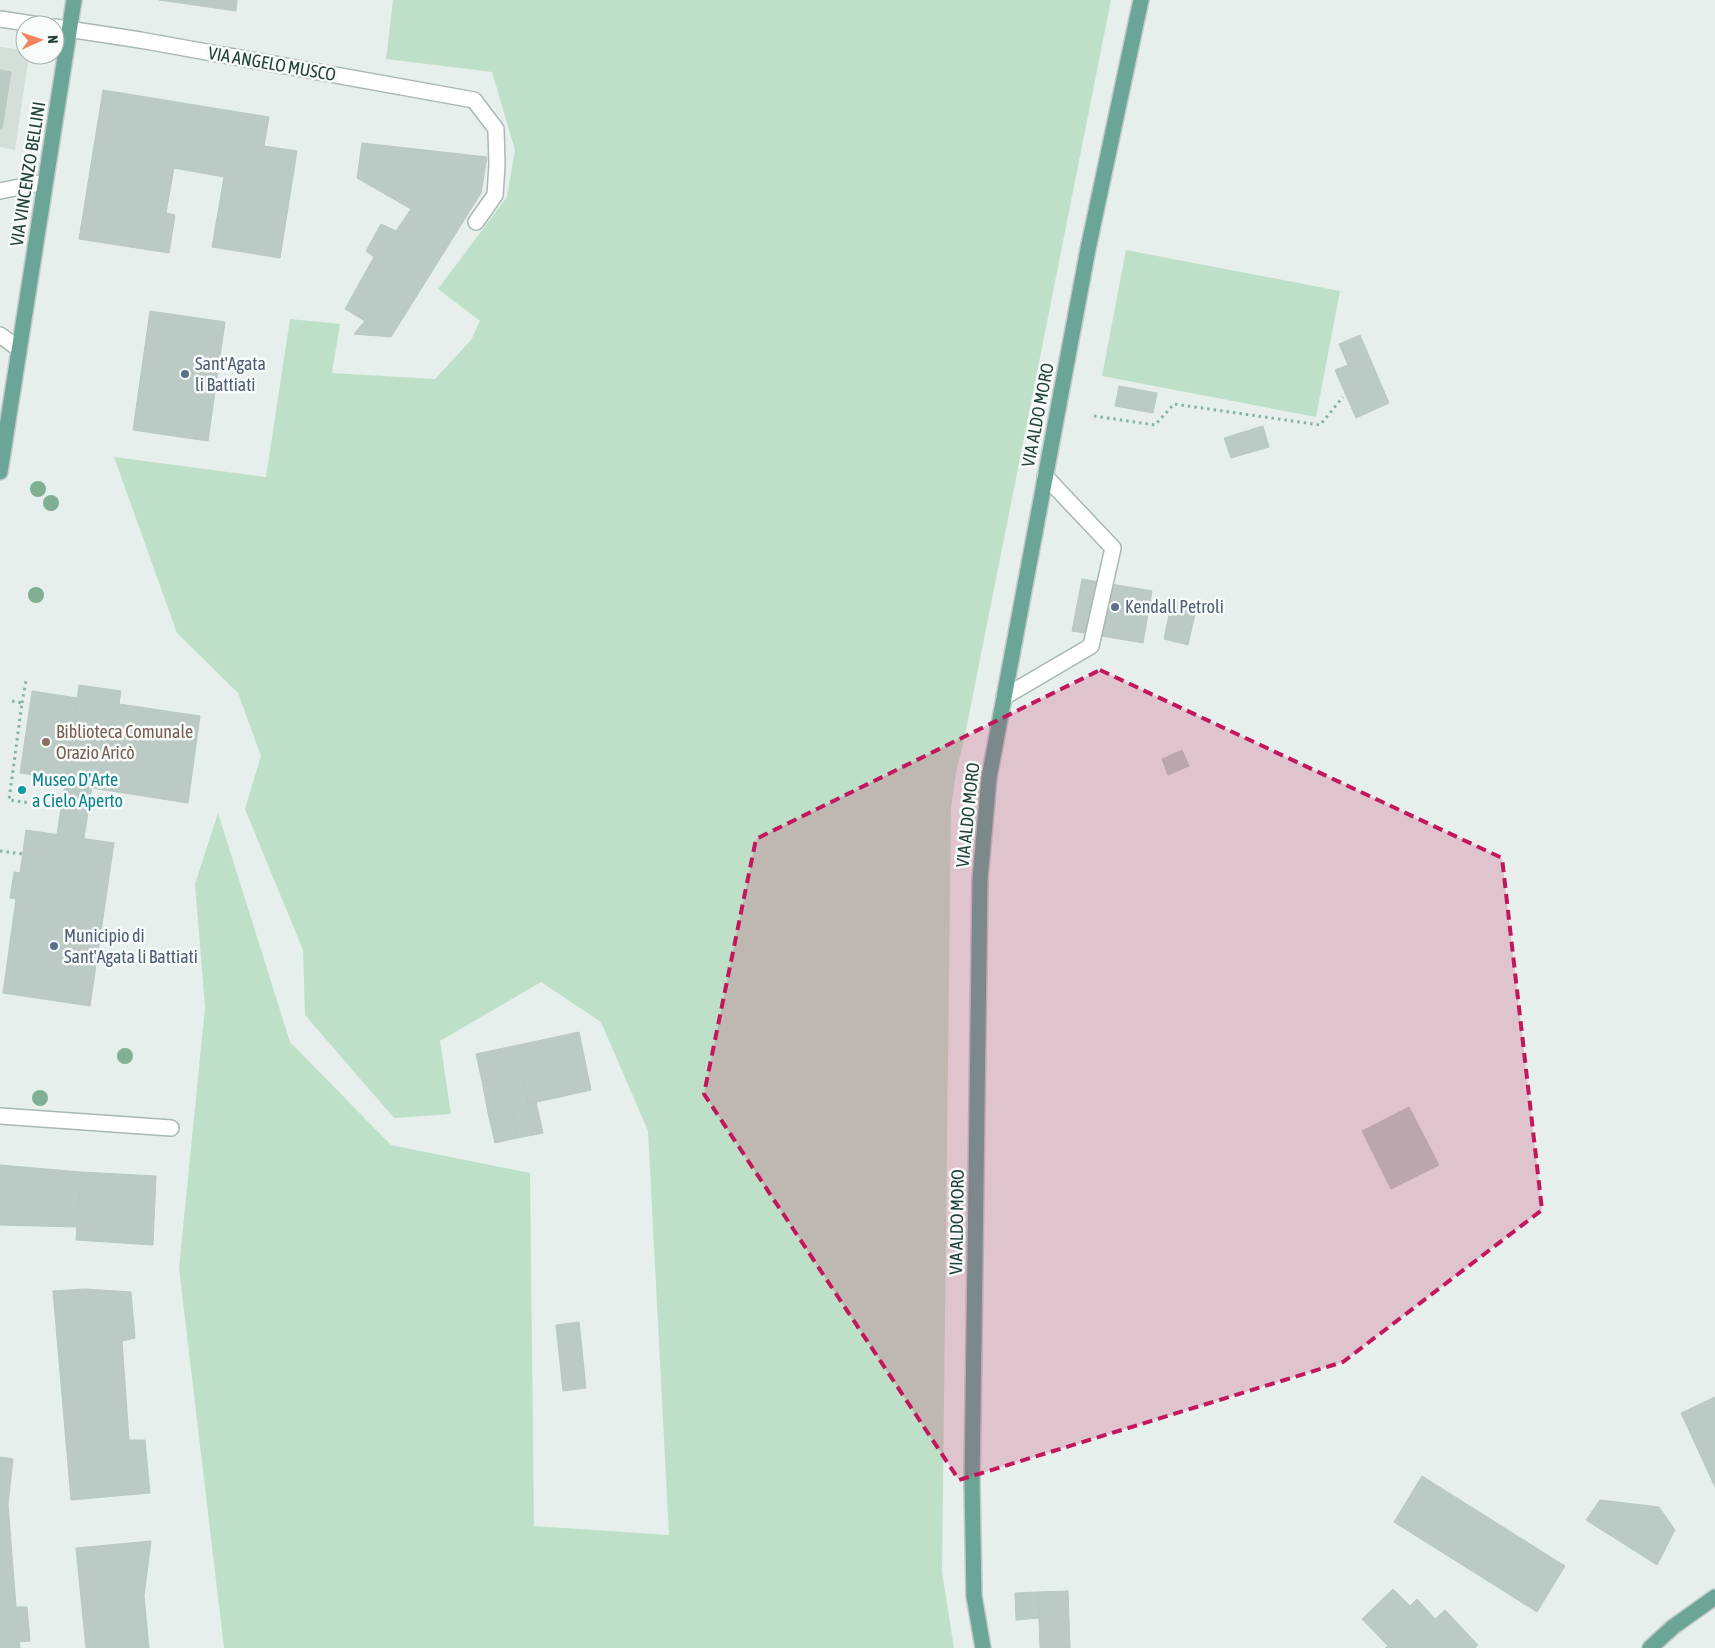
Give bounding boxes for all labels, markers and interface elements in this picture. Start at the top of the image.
north arrow [15,15,65,65]
text: N [45,35,61,44]
street label: VIA ANGELO MUSCO [207,42,338,85]
street label: VIA VINCENZO BELLINI [6,100,49,248]
place label: Sant'Agata li Battiati [195,353,266,395]
street label: VIA ALDO MORO [1017,361,1058,469]
marker: Sant'Agata li Battiati [179,368,191,380]
place label: Kendall Petroli [1125,596,1224,617]
marker: Kendall Petroli [1109,601,1121,613]
place label: Biblioteca Comunale Orazio Aricò [56,721,193,763]
marker: Biblioteca Comunale Orazio Aricò [40,736,52,748]
street label: VIA ALDO MORO [952,761,983,868]
place label: Museo D'Arte a Cielo Aperto [32,769,123,811]
marker: Museo D'Arte a Cielo Aperto [16,784,28,796]
place label: Municipio di Sant'Agata li Battiati [64,925,198,967]
marker: Municipio di Sant'Agata li Battiati [48,940,60,952]
street label: VIA ALDO MORO [945,1169,968,1275]

